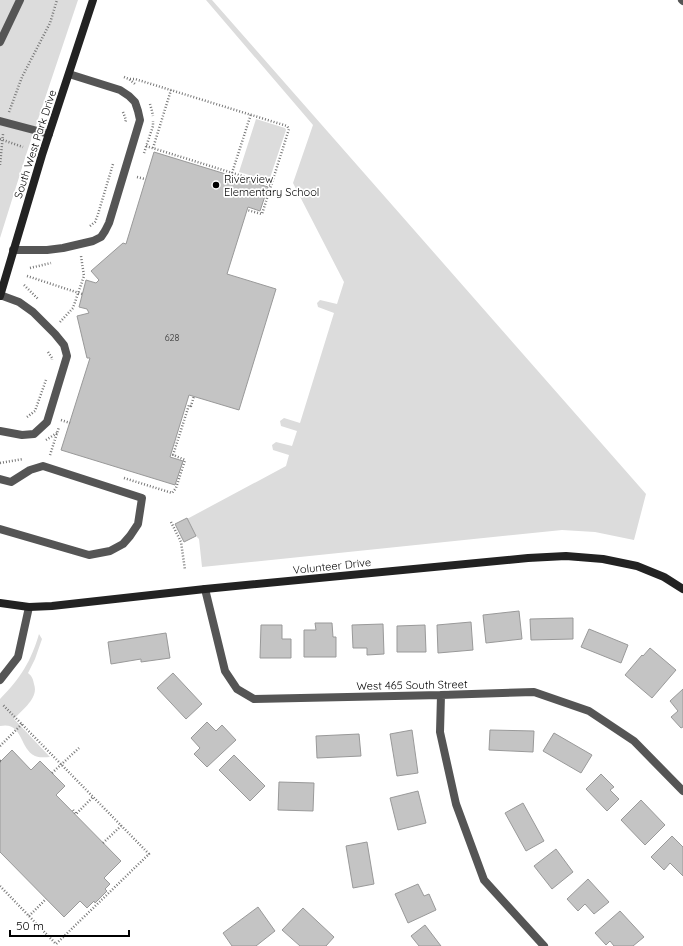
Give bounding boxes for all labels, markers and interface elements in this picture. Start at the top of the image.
street label: South West Park Drive [11,88,59,200]
place label: Riverview Elementary School [224,172,319,199]
marker: Riverview Elementary School [211,180,221,190]
house number: 628 [165,332,179,343]
street label: Volunteer Drive [292,555,372,577]
street label: West 465 South Street [356,677,468,693]
scale bar [10,912,129,938]
text: 50 m [16,918,44,933]

